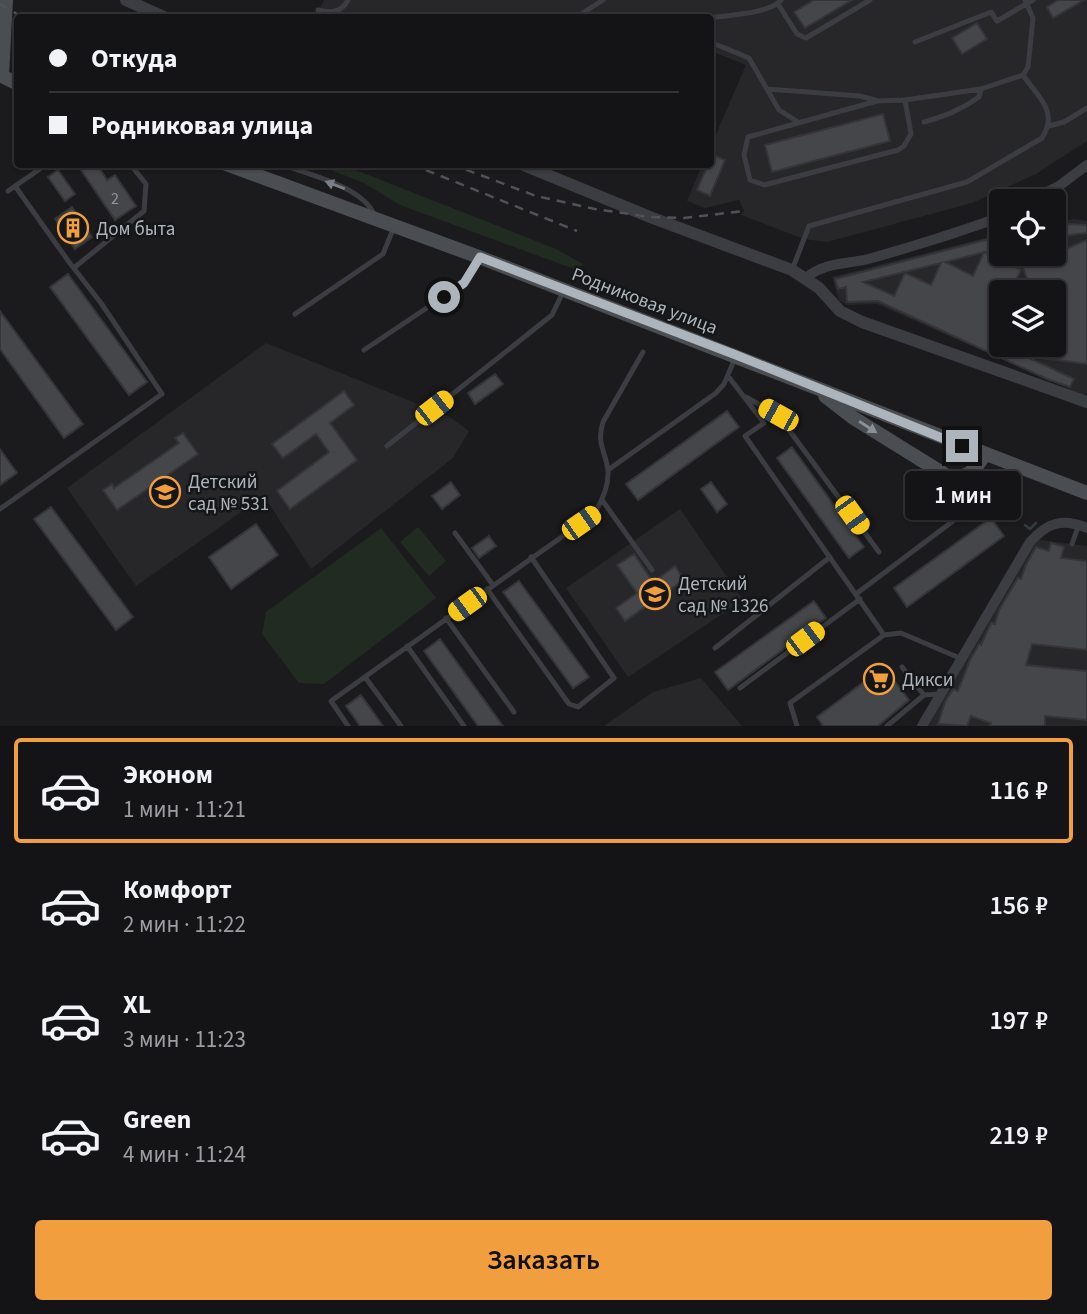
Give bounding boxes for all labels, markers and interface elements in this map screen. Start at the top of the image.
text: Откуда [91,40,178,77]
text: Родниковая улица [91,107,313,144]
one-way arrow [324,179,345,190]
house number: 2 [111,188,119,210]
map controls [989,189,1066,357]
button: locate [989,189,1066,266]
building icon: Дом быта [56,211,90,245]
place label: Дом быта [96,216,175,243]
street label: Родниковая улица [568,261,721,342]
button: layers [989,280,1066,357]
route start [428,281,460,313]
car [411,387,458,429]
car [755,396,802,434]
one-way arrow [858,420,877,433]
route end [946,430,978,462]
place label: Детский сад № 531 [188,469,269,518]
callout: 1 мин [904,471,1020,520]
school or university icon: Детский сад № 531 [148,475,182,509]
text: 1 мин [934,479,992,512]
car [832,492,873,538]
car [558,502,605,544]
place label: Детский сад № 1326 [678,571,769,620]
school or university icon: Детский сад № 1326 [638,577,672,611]
car [444,583,491,625]
car [782,618,829,660]
supermarket icon: Дикси [862,662,896,696]
place label: Дикси [902,667,953,694]
text: Эконом [123,756,213,793]
icon: car [39,759,102,822]
text: 116 ₽ [989,772,1048,809]
text: 1 мин · 11:21 [123,793,246,826]
text: Комфорт [123,871,232,908]
icon: car [39,874,102,937]
text: 156 ₽ [989,887,1048,924]
text: 2 мин · 11:22 [123,908,246,941]
text: XL [123,986,151,1023]
icon: car [39,989,102,1052]
text: 197 ₽ [989,1002,1048,1039]
text: 3 мин · 11:23 [123,1023,246,1056]
text: Green [123,1101,191,1138]
icon: car [39,1104,102,1167]
text: 219 ₽ [989,1117,1048,1154]
text: 4 мин · 11:24 [123,1138,246,1171]
button: Заказать [35,1220,1052,1300]

